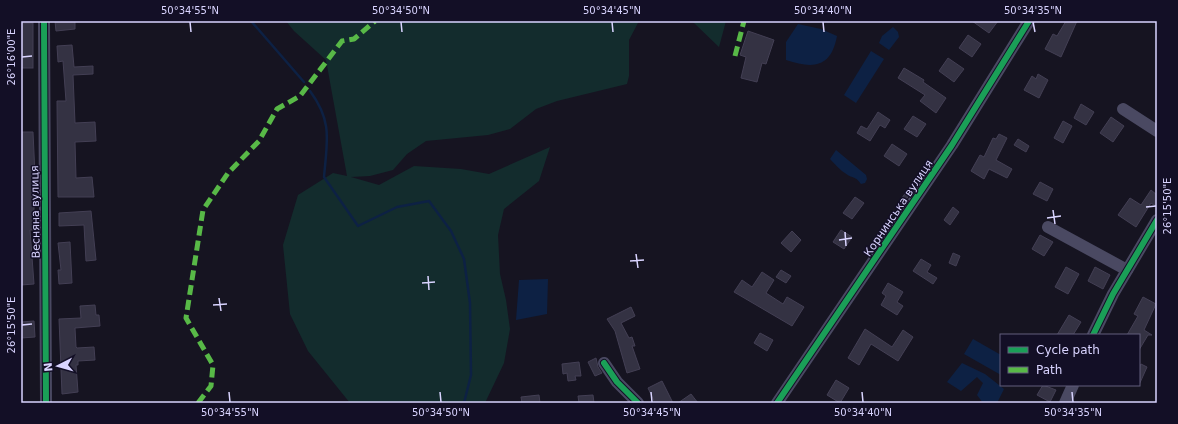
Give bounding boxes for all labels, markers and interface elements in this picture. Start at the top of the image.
text: 50°34'55"N [161,5,219,16]
text: 50°34'50"N [372,5,430,16]
text: 50°34'45"N [583,5,641,16]
text: 50°34'40"N [794,5,852,16]
text: 50°34'35"N [1004,5,1062,16]
text: 26°16'00"E [6,29,17,85]
street label: Корнинська вулиця [861,157,936,259]
street label: Весняна вулиця [28,165,43,259]
text: 26°15'50"E [1162,178,1173,234]
text: 26°15'50"E [6,297,17,353]
legend [1000,334,1140,386]
text: Cycle path [1036,343,1100,357]
north arrow [38,346,78,386]
text: N [42,362,55,372]
text: Path [1036,363,1062,377]
text: 50°34'55"N [201,407,259,418]
text: 50°34'50"N [412,407,470,418]
text: 50°34'45"N [623,407,681,418]
text: 50°34'40"N [834,407,892,418]
text: 50°34'35"N [1044,407,1102,418]

